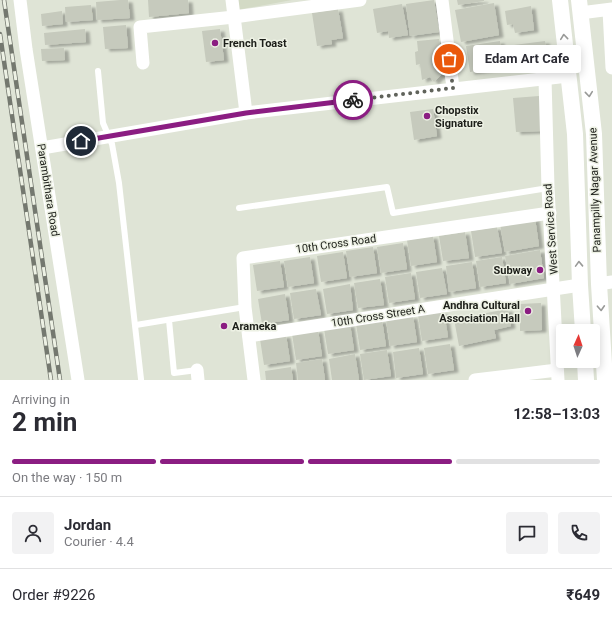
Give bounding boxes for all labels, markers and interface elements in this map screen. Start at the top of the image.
one-way arrow [560,34,569,40]
place label: French Toast [223,37,287,50]
marker: French Toast [210,38,220,48]
pin [432,42,466,76]
callout: Edam Art Cafe [473,45,581,73]
icon: bag [438,48,460,70]
text: Edam Art Cafe [485,51,569,66]
courier [333,80,373,120]
icon: bike [342,89,364,111]
one-way arrow [585,91,594,97]
place label: Chopstix Signature [435,104,483,130]
marker: Chopstix Signature [422,111,432,121]
pin [64,124,98,158]
street label: Panampilly Nagar Avenue [586,127,604,253]
icon: home [70,130,92,152]
street label: Parambithara Road [34,143,62,237]
street label: West Service Road [541,183,561,275]
street label: 10th Cross Road [295,232,377,256]
one-way arrow [575,261,583,267]
place label: Subway [493,264,532,277]
marker: Subway [535,265,545,275]
place label: Andhra Cultural Association Hall [439,299,520,325]
street label: 10th Cross Street A [330,302,427,330]
one-way arrow [596,305,605,311]
marker: Andhra Cultural Association Hall [523,306,533,316]
place label: Arameka [232,320,276,333]
marker: Arameka [219,321,229,331]
north arrow [556,324,600,368]
map controls [556,324,600,368]
text: Arriving in [12,392,70,407]
text: 12:58–13:03 [513,405,600,423]
text: 2 min [12,407,77,437]
text: On the way · 150 m [12,470,122,485]
button: person [12,512,54,554]
button: chat [506,512,548,554]
button: phone [558,512,600,554]
text: Jordan [64,516,111,534]
text: Courier · 4.4 [64,534,134,549]
text: Order #9226 [12,586,95,604]
text: ₹649 [566,586,600,604]

